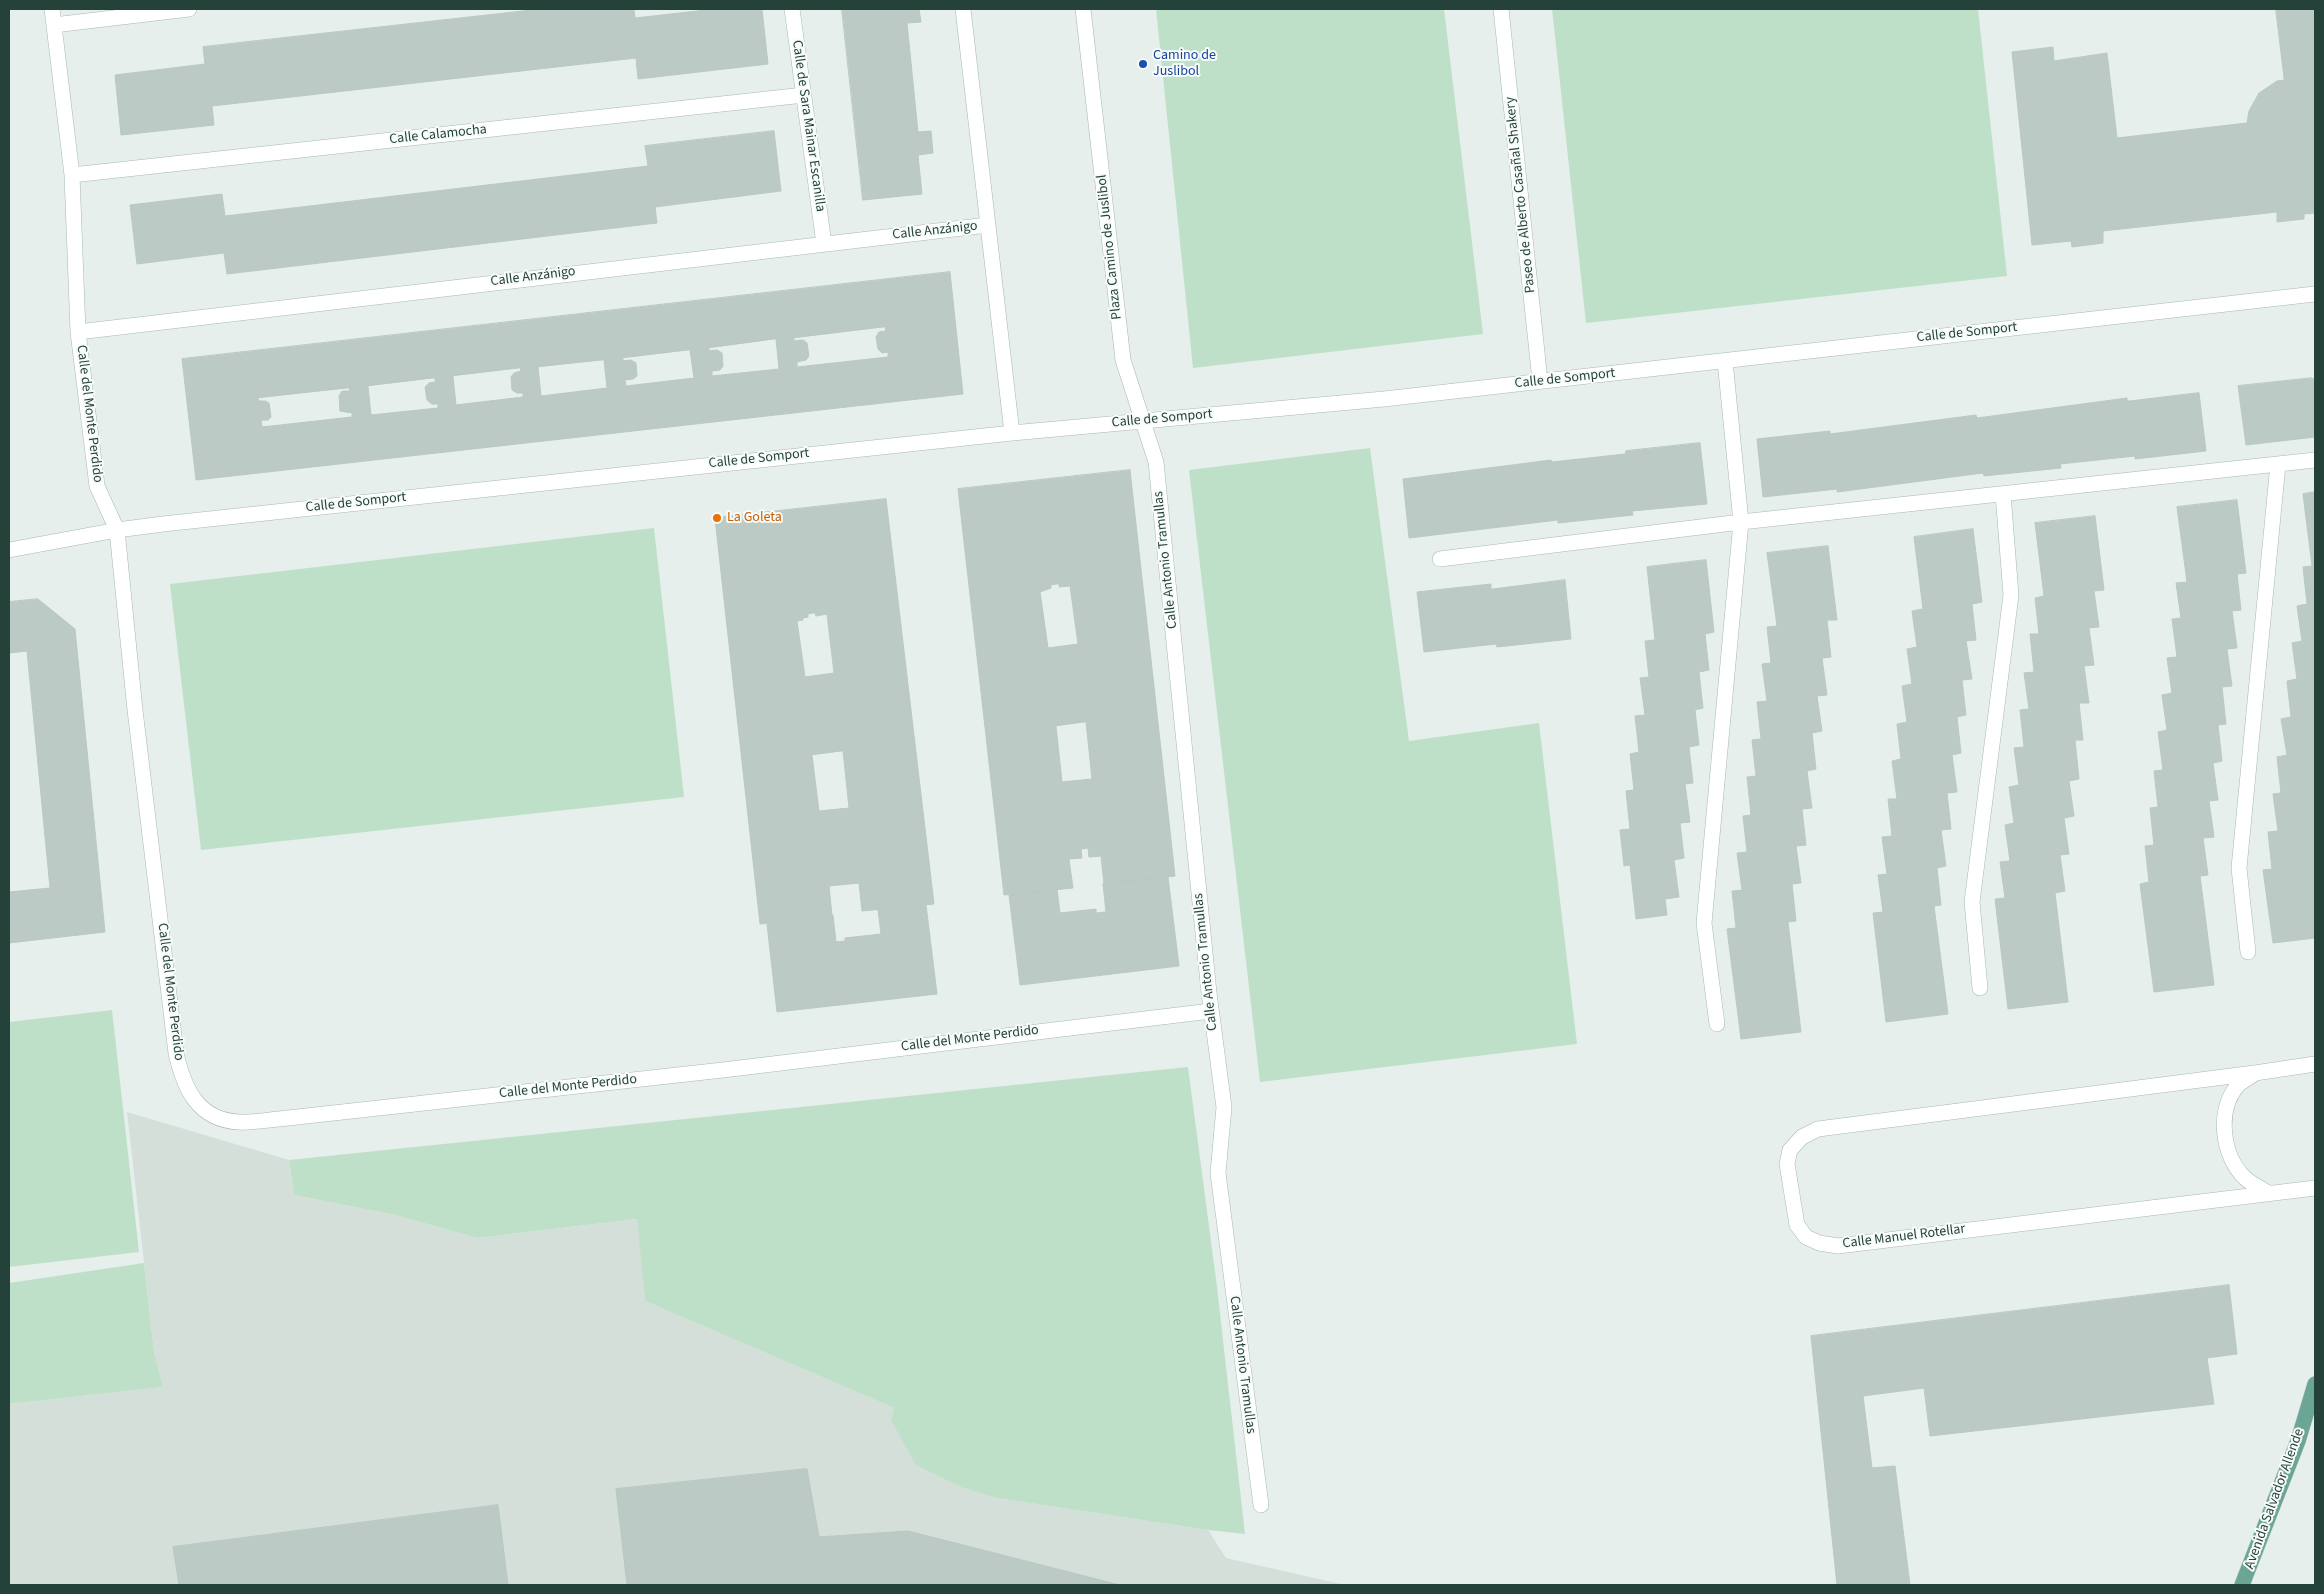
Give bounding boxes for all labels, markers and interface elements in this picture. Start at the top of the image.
street label: Calle de Sara Mainar Escanilla [788,39,828,213]
place label: Camino de Juslibol [1153,48,1216,80]
marker: Camino de Juslibol [1137,58,1149,70]
street label: Paseo de Alberto Casañal Shakery [1502,96,1540,294]
street label: Calle Calamocha [388,122,488,148]
street label: Plaza Camino de Juslibol [1094,174,1126,320]
street label: Calle Anzánigo [892,218,978,244]
street label: Calle Anzánigo [490,263,576,291]
street label: Calle de Somport [1916,319,2018,347]
street label: Calle del Monte Perdido [72,344,106,484]
street label: Calle de Somport [1514,365,1616,393]
street label: Calle de Somport [1111,406,1213,432]
street label: Calle de Somport [708,445,810,473]
street label: Calle de Somport [305,489,407,517]
street label: Calle Antonio Tramullas [1150,490,1182,630]
place label: La Goleta [727,510,782,526]
marker: La Goleta [711,512,723,524]
street label: Calle Antonio Tramullas [1190,892,1222,1032]
street label: Calle del Monte Perdido [153,922,187,1062]
street label: Calle del Monte Perdido [900,1022,1040,1056]
street label: Calle del Monte Perdido [498,1071,638,1103]
street label: Calle Manuel Rotellar [1842,1221,1966,1253]
street label: Calle Antonio Tramullas [1225,1295,1259,1435]
street label: Avenida Salvador Allende [2242,1427,2308,1571]

